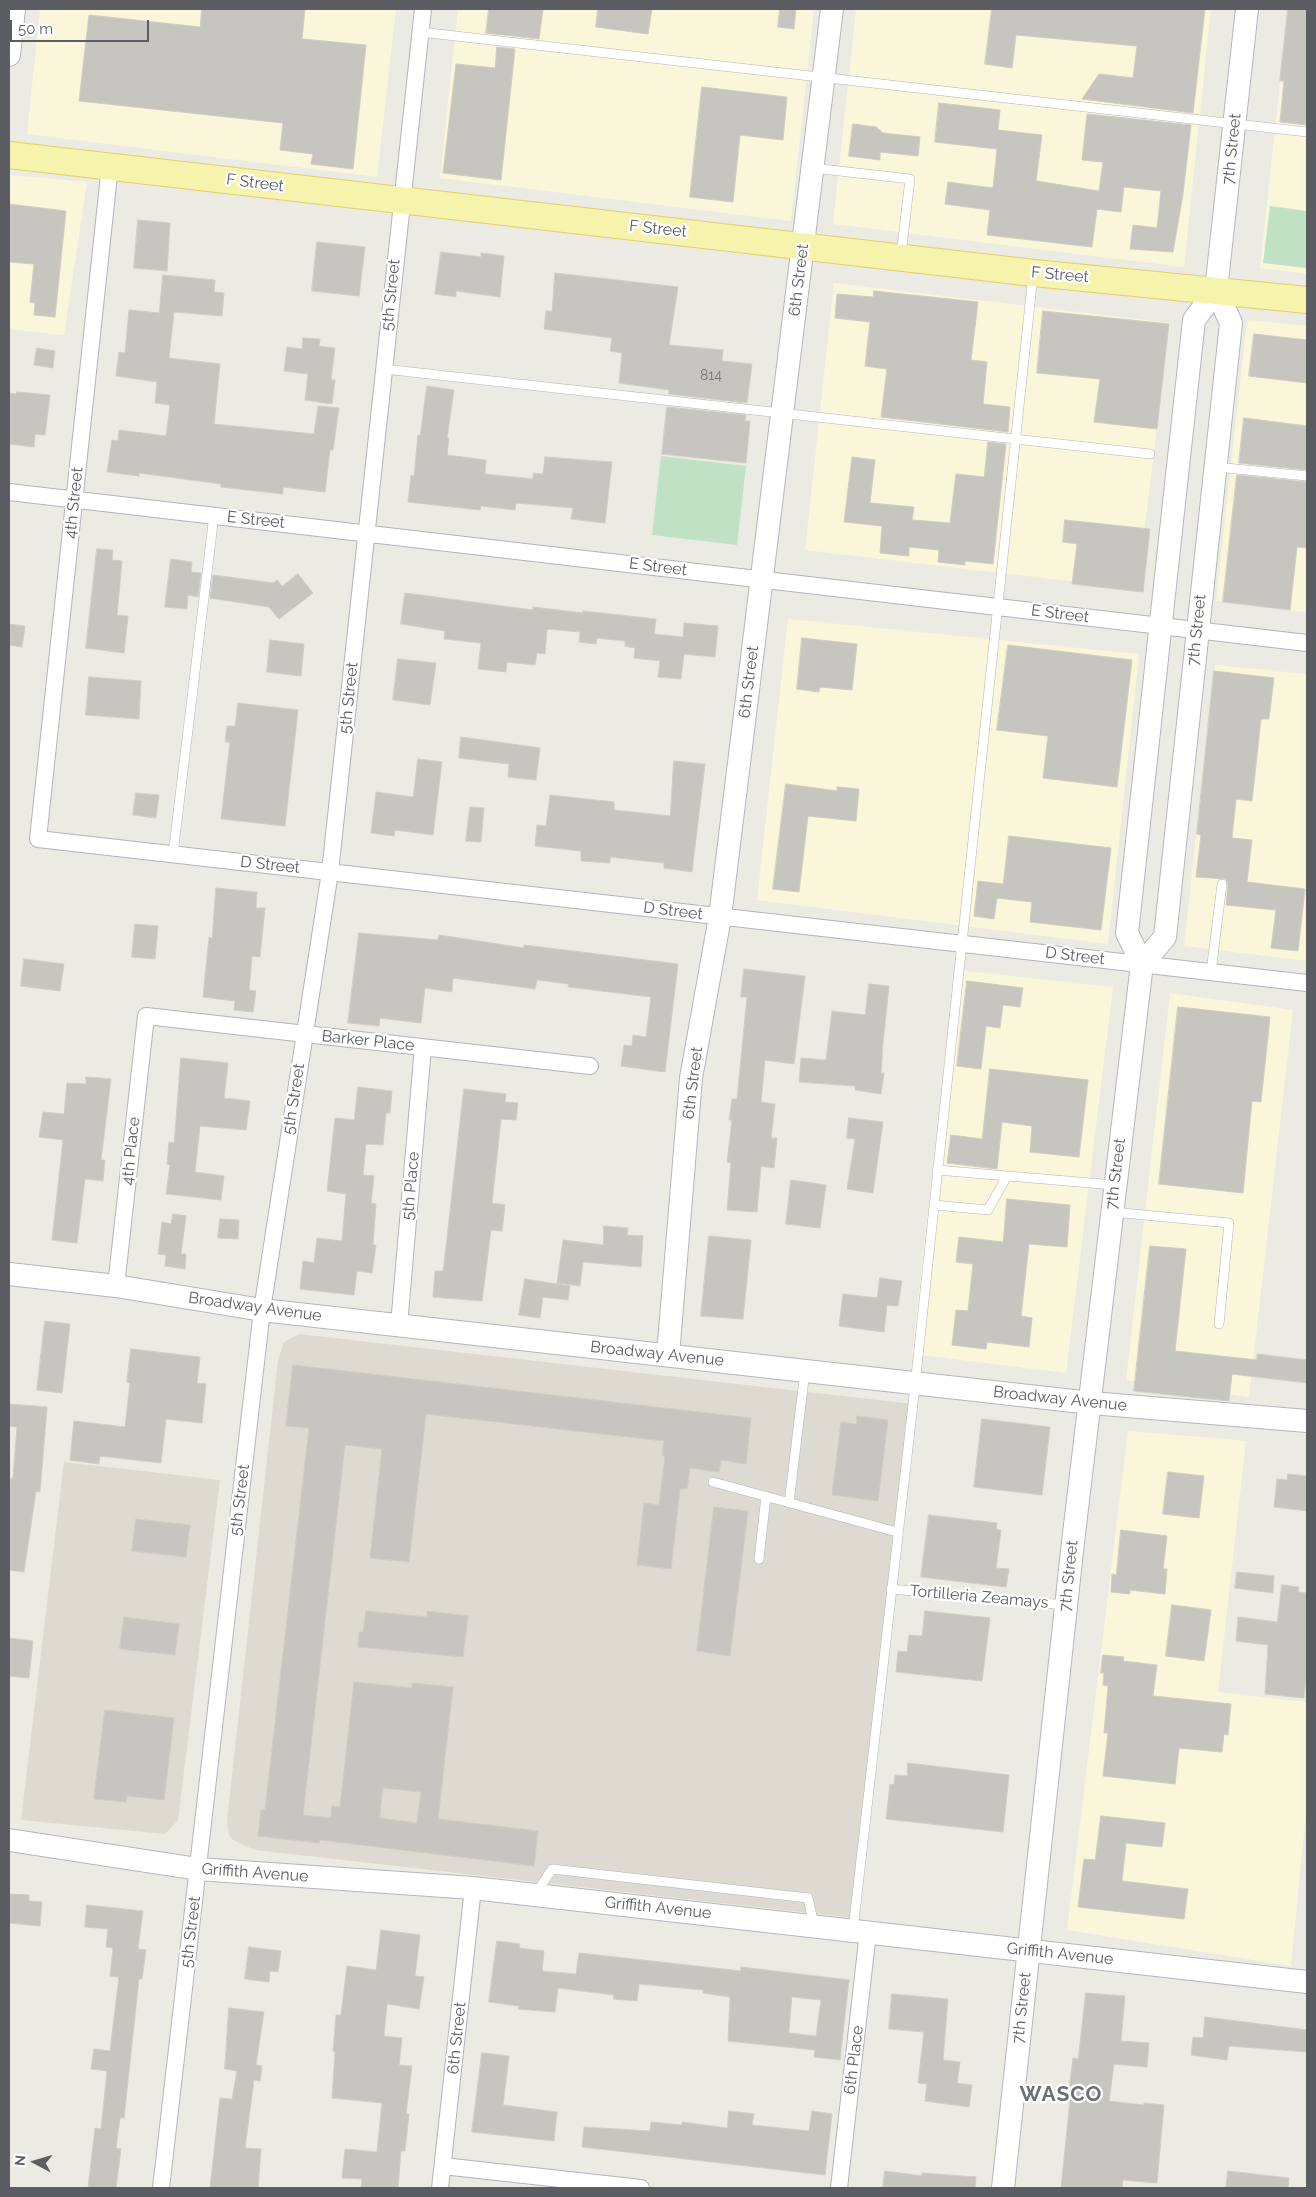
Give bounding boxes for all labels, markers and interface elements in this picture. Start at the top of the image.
scale bar [12,10,151,42]
text: 50 m [18,20,53,38]
street label: 7th Street [1219,112,1245,186]
street label: F Street [225,170,285,196]
street label: F Street [628,216,688,242]
street label: 6th Street [785,243,813,317]
street label: 5th Street [378,258,404,332]
street label: F Street [1030,263,1090,287]
house number: 814 [700,368,722,384]
street label: 4th Street [61,466,87,540]
street label: E Street [226,507,286,533]
street label: E Street [628,554,688,580]
street label: 7th Street [1184,593,1210,667]
street label: E Street [1030,601,1090,627]
street label: 6th Street [735,645,763,719]
street label: 5th Street [336,661,362,735]
street label: D Street [239,852,301,878]
street label: D Street [642,898,704,924]
street label: D Street [1044,943,1106,969]
street label: Barker Place [321,1027,415,1055]
street label: 6th Street [679,1046,707,1120]
street label: 5th Street [279,1062,309,1136]
street label: 4th Place [118,1116,144,1186]
street label: 7th Street [1102,1137,1130,1211]
street label: 5th Place [398,1151,424,1221]
street label: Broadway Avenue [187,1288,323,1326]
street label: Broadway Avenue [589,1337,725,1371]
street label: Broadway Avenue [992,1382,1128,1416]
street label: 5th Street [226,1463,254,1537]
street label: 7th Street [1056,1539,1082,1613]
street label: Tortilleria Zeamays [909,1581,1049,1613]
street label: Griffith Avenue [201,1860,309,1886]
street label: Griffith Avenue [604,1893,712,1923]
street label: 5th Street [177,1895,205,1969]
street label: Griffith Avenue [1006,1939,1114,1969]
street label: 7th Street [1009,1971,1035,2045]
street label: 6th Street [444,2001,470,2075]
street label: 6th Place [840,2024,868,2096]
district label: WASCO [1019,2082,1103,2108]
north arrow [10,2137,60,2187]
text: N [12,2154,29,2167]

